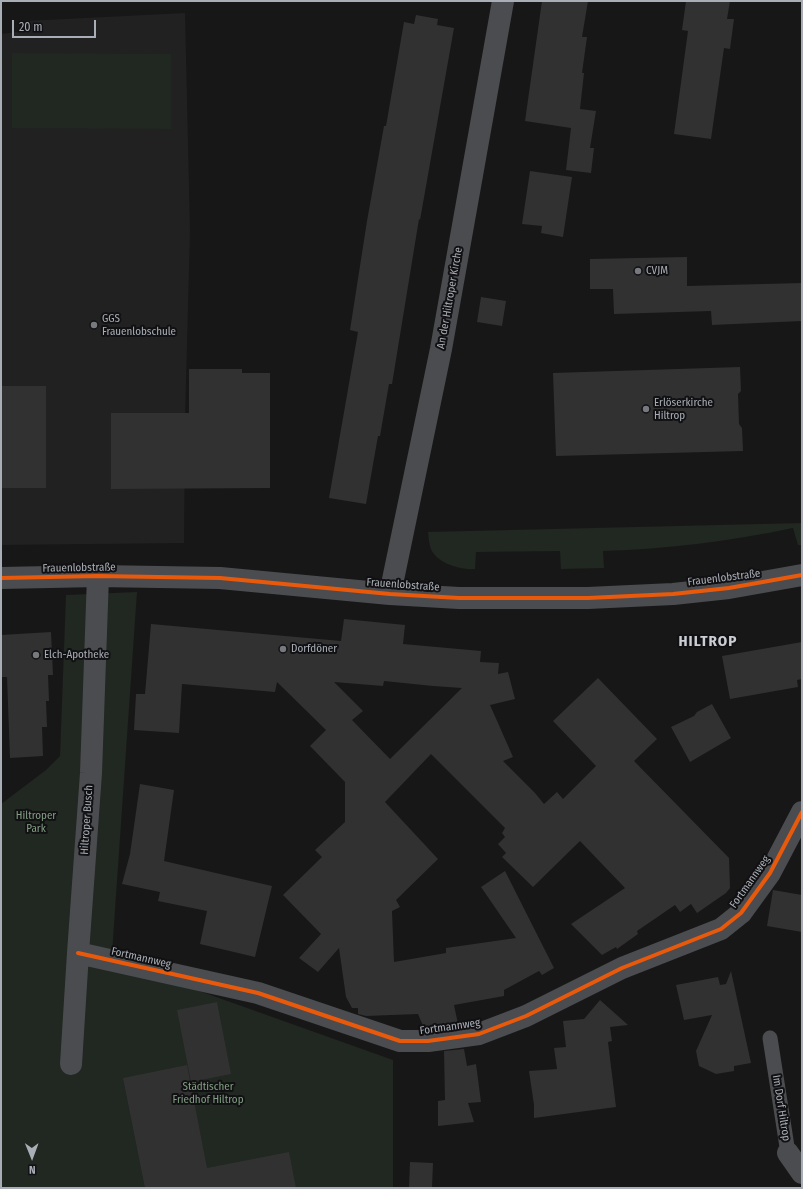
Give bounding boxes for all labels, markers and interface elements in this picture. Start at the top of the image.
scale bar [14,12,98,38]
text: 20 m [19,20,43,34]
street label: An der Hiltroper Kirche [435,246,465,350]
place label: CVJM [646,264,668,278]
marker: CVJM [633,266,643,276]
place label: GGS Frauenlobschule [102,312,176,338]
marker: GGS Frauenlobschule [89,320,99,330]
place label: Erlöserkirche Hiltrop [654,396,713,422]
marker: Erlöserkirche Hiltrop [641,404,651,414]
street label: Frauenlobstraße [42,561,116,575]
street label: Frauenlobstraße [687,567,761,589]
street label: Frauenlobstraße [366,576,440,594]
district label: HILTROP [679,633,737,651]
place label: Dorfdöner [291,642,337,656]
marker: Dorfdöner [278,644,288,654]
place label: Elch-Apotheke [44,648,109,662]
marker: Elch-Apotheke [31,650,41,660]
street label: Hiltroper Busch [78,785,96,855]
park label: Hiltroper Park [16,809,56,835]
street label: Fortmannweg [727,853,773,911]
street label: Fortmannweg [110,945,172,971]
street label: Fortmannweg [419,1016,481,1038]
street label: Im Dorf Hiltrop [769,1074,793,1142]
park label: Städtischer Friedhof Hiltrop [172,1080,244,1106]
north arrow [12,1137,52,1177]
text: N [29,1163,36,1176]

